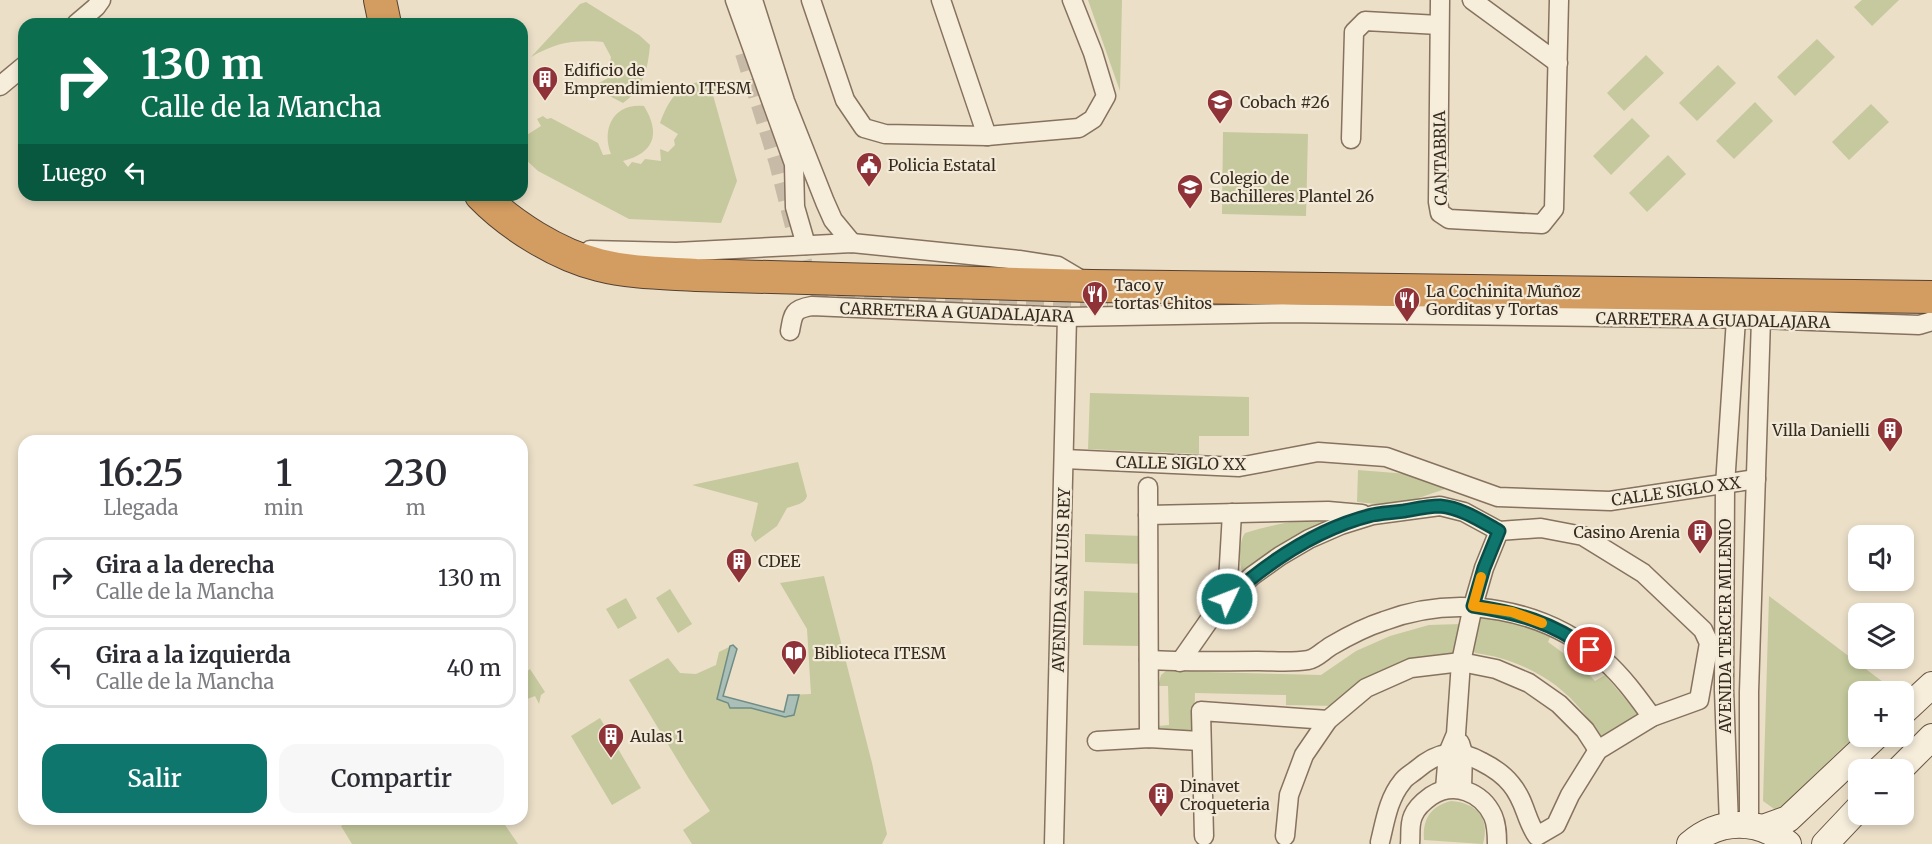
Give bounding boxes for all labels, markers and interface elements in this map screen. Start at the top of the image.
text: 130 m [141,38,263,90]
icon: right [42,42,120,120]
place label: Edificio de Emprendimiento ITESM [564,60,752,98]
building icon: Edificio de Emprendimiento ITESM [530,64,560,102]
school or university icon: Cobach #26 [1205,87,1235,125]
text: Calle de la Mancha [141,90,382,124]
place label: Cobach #26 [1240,92,1330,112]
street label: CANTABRIA [1429,110,1451,206]
public building icon: Policia Estatal [854,150,884,188]
place label: Policia Estatal [888,155,996,175]
icon: left [119,156,152,189]
text: Luego [42,159,107,187]
place label: Colegio de Bachilleres Plantel 26 [1210,168,1375,206]
school or university icon: Colegio de Bachilleres Plantel 26 [1175,172,1205,210]
place label: Taco y tortas Chitos [1114,275,1212,313]
restaurant icon: Taco y tortas Chitos [1080,279,1110,317]
place label: La Cochinita Muñoz Gorditas y Tortas [1426,281,1581,319]
restaurant icon: La Cochinita Muñoz Gorditas y Tortas [1392,285,1422,323]
street label: CARRETERA A GUADALAJARA [839,298,1075,326]
street label: CARRETERA A GUADALAJARA [1595,308,1831,332]
building icon: Villa Danielli [1875,415,1905,453]
place label: Villa Danielli [1771,420,1870,440]
text: 16:25 [98,451,184,496]
text: 1 [276,451,292,496]
text: 230 [384,451,448,496]
street label: CALLE SIGLO XX [1116,452,1247,474]
street label: CALLE SIGLO XX [1610,472,1742,510]
street label: AVENIDA SAN LUIS REY [1048,487,1074,674]
text: Llegada [104,495,179,520]
text: min [264,495,304,520]
text: m [406,495,426,520]
building icon: Casino Arenia [1685,517,1715,555]
street label: AVENIDA TERCER MILENIO [1715,518,1735,735]
place label: Casino Arenia [1573,522,1680,542]
map controls [1848,525,1914,825]
button: sound [1848,525,1914,591]
building icon: CDEE [724,546,754,584]
text: Gira a la derecha [96,551,274,579]
place label: CDEE [758,551,801,571]
icon: right [45,561,78,594]
text: 130 m [438,564,501,592]
position arrow [1195,567,1259,631]
text: Calle de la Mancha [96,579,274,604]
button: layers [1848,603,1914,669]
pin [1564,624,1615,675]
icon: arrive [1573,633,1606,666]
library icon: Biblioteca ITESM [779,638,809,676]
text: Gira a la izquierda [96,641,291,669]
place label: Biblioteca ITESM [814,643,946,663]
icon: left [45,651,78,684]
text: 40 m [446,654,501,682]
text: Calle de la Mancha [96,669,274,694]
button: + [1848,681,1914,747]
building icon: Aulas 1 [596,721,626,759]
place label: Aulas 1 [629,726,683,746]
button: Salir [42,744,267,813]
button: Compartir [279,744,504,813]
button: − [1848,759,1914,825]
place label: Dinavet Croqueteria [1180,776,1270,814]
building icon: Dinavet Croqueteria [1146,780,1176,818]

